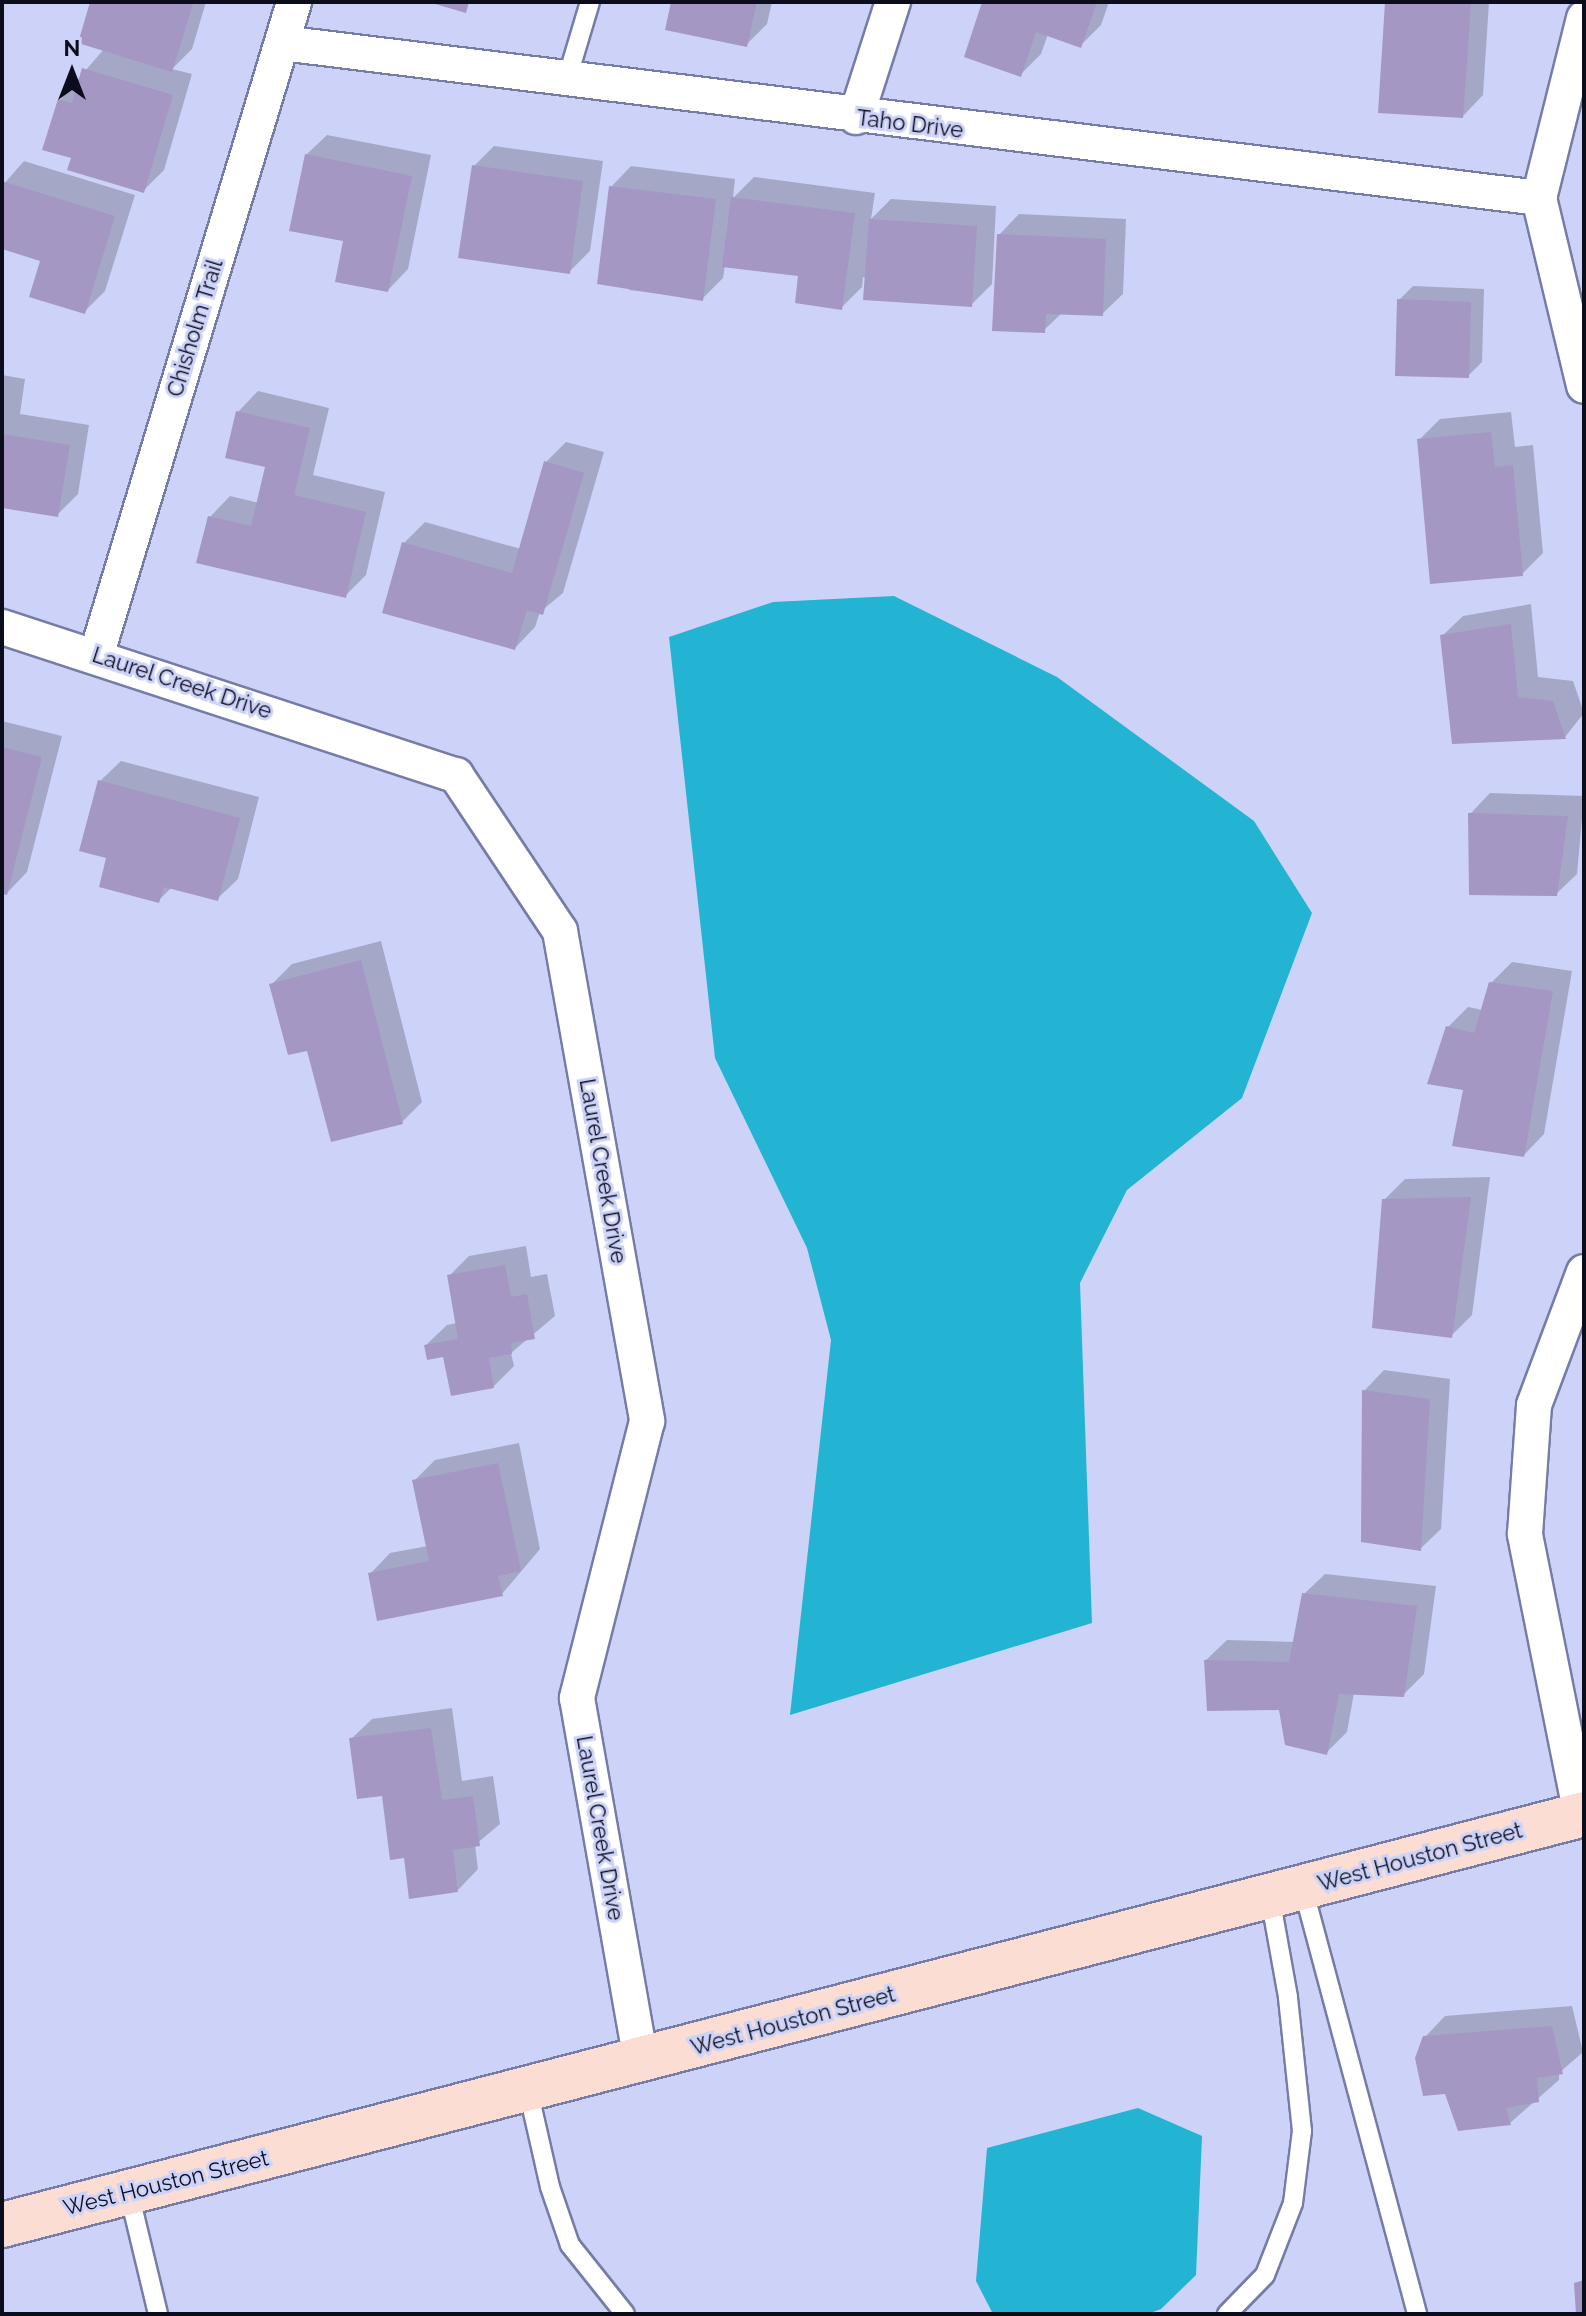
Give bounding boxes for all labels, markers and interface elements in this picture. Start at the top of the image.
north arrow [32,32,112,112]
text: N [64,35,80,61]
street label: Taho Drive [855,104,965,144]
street label: Chisholm Trail [161,256,229,400]
street label: Laurel Creek Drive [89,641,275,725]
street label: Laurel Creek Drive [574,1076,632,1266]
street label: Laurel Creek Drive [571,1733,629,1923]
street label: West Houston Street [1315,1817,1525,1897]
street label: West Houston Street [688,1981,898,2061]
street label: West Houston Street [61,2145,271,2221]

